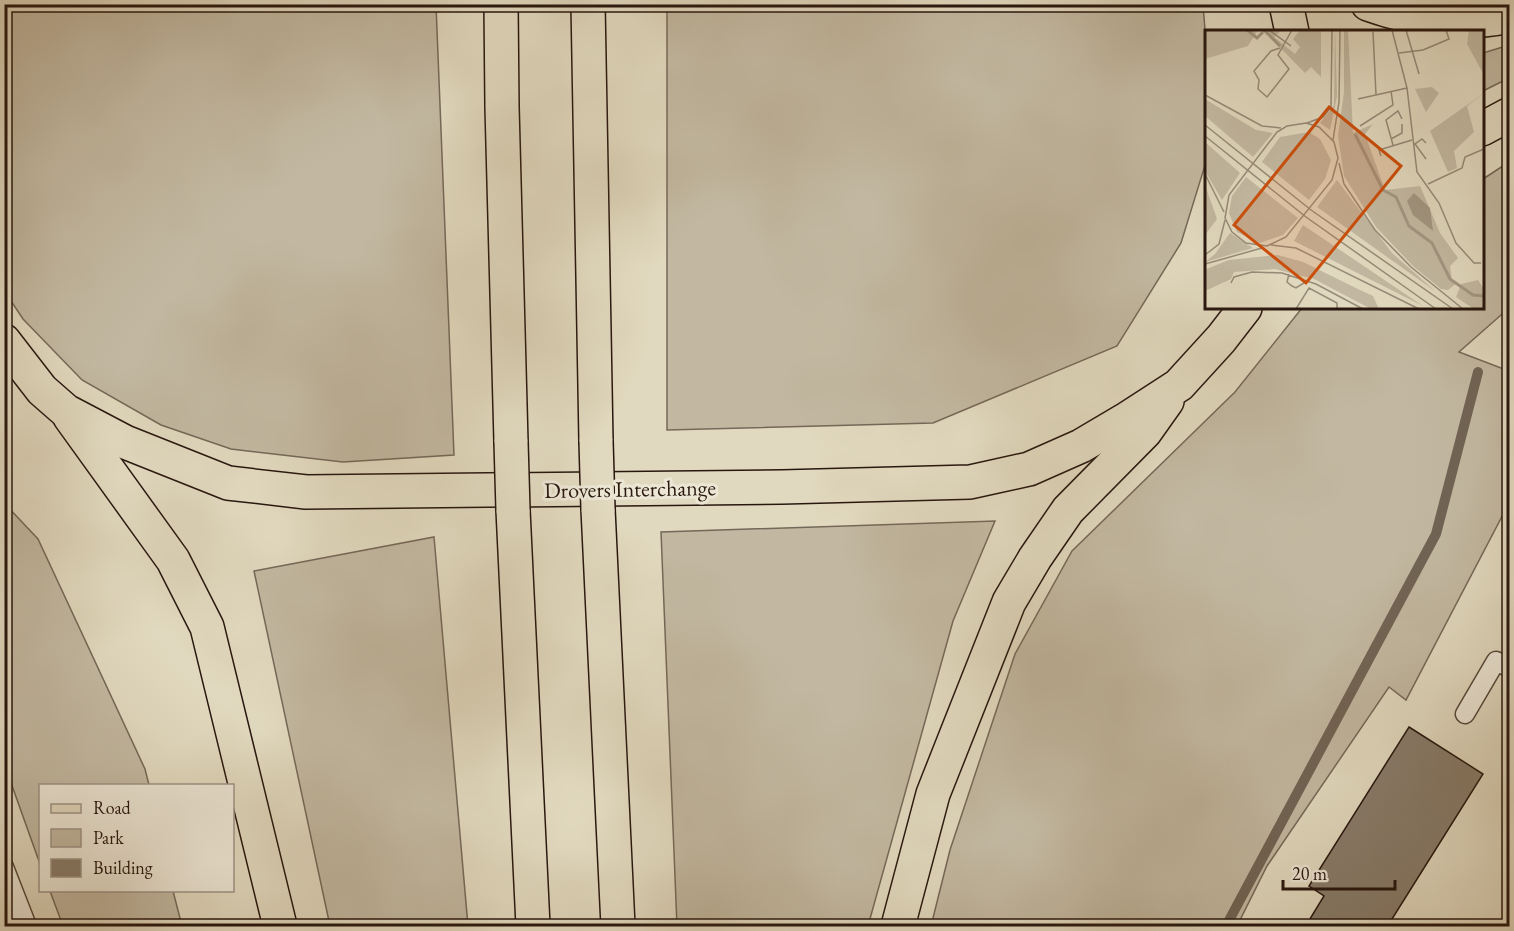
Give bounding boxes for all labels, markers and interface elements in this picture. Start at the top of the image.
inset map [1205,30,1484,309]
street label: Drovers Interchange [544,473,717,505]
legend [39,784,234,892]
text: Road [93,796,132,819]
text: Park [93,826,124,849]
scale bar [1283,853,1396,891]
text: Building [93,856,153,879]
text: 20 m [1292,862,1327,885]

